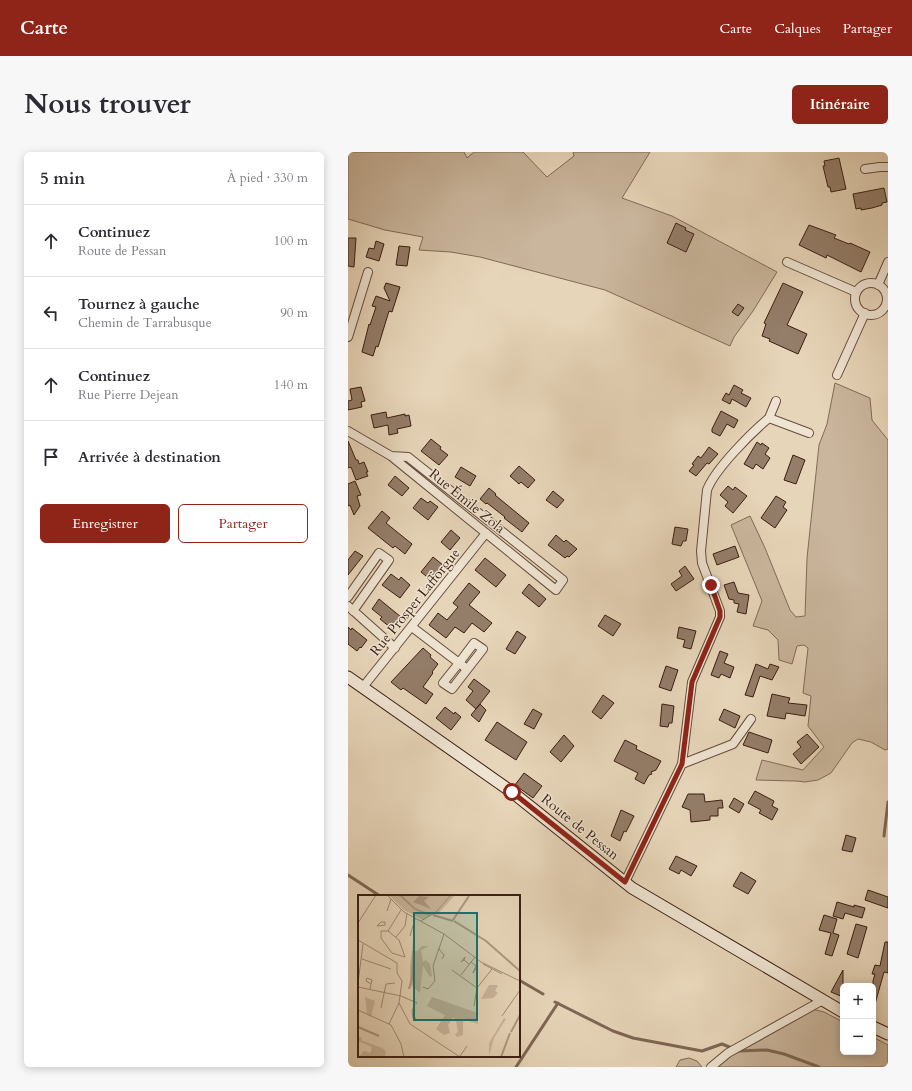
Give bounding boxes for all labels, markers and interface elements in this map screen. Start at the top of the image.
text: Carte [20,15,68,41]
text: Carte [720,19,752,38]
text: Calques [774,19,821,38]
text: Partager [843,19,892,38]
text: Nous trouver [24,85,191,123]
button: Itinéraire [792,85,888,124]
text: 5 min [40,167,85,190]
text: À pied · 330 m [227,169,308,187]
text: Continuez [78,222,150,242]
icon: ahead [40,230,62,252]
text: 100 m [274,232,308,250]
text: Route de Pessan [78,242,166,260]
text: Tournez à gauche [78,294,200,314]
icon: left [40,302,62,324]
text: 90 m [280,304,308,322]
text: Chemin de Tarrabusque [78,314,212,332]
text: Continuez [78,366,150,386]
icon: ahead [40,374,62,396]
text: 140 m [274,376,308,394]
text: Rue Pierre Dejean [78,386,179,404]
icon: arrive [40,446,62,468]
text: Arrivée à destination [78,447,221,467]
street label: Rue Émile Zola [425,464,509,538]
button: Enregistrer [40,504,170,543]
button: Partager [178,504,308,543]
street label: Rue Prosper Lafforgue [366,544,464,660]
route end [702,576,720,594]
route start [503,783,521,801]
street label: Route de Pessan [537,790,623,864]
inset map [358,895,520,1057]
map controls [840,983,876,1055]
button: + [840,983,876,1019]
button: − [840,1019,876,1055]

